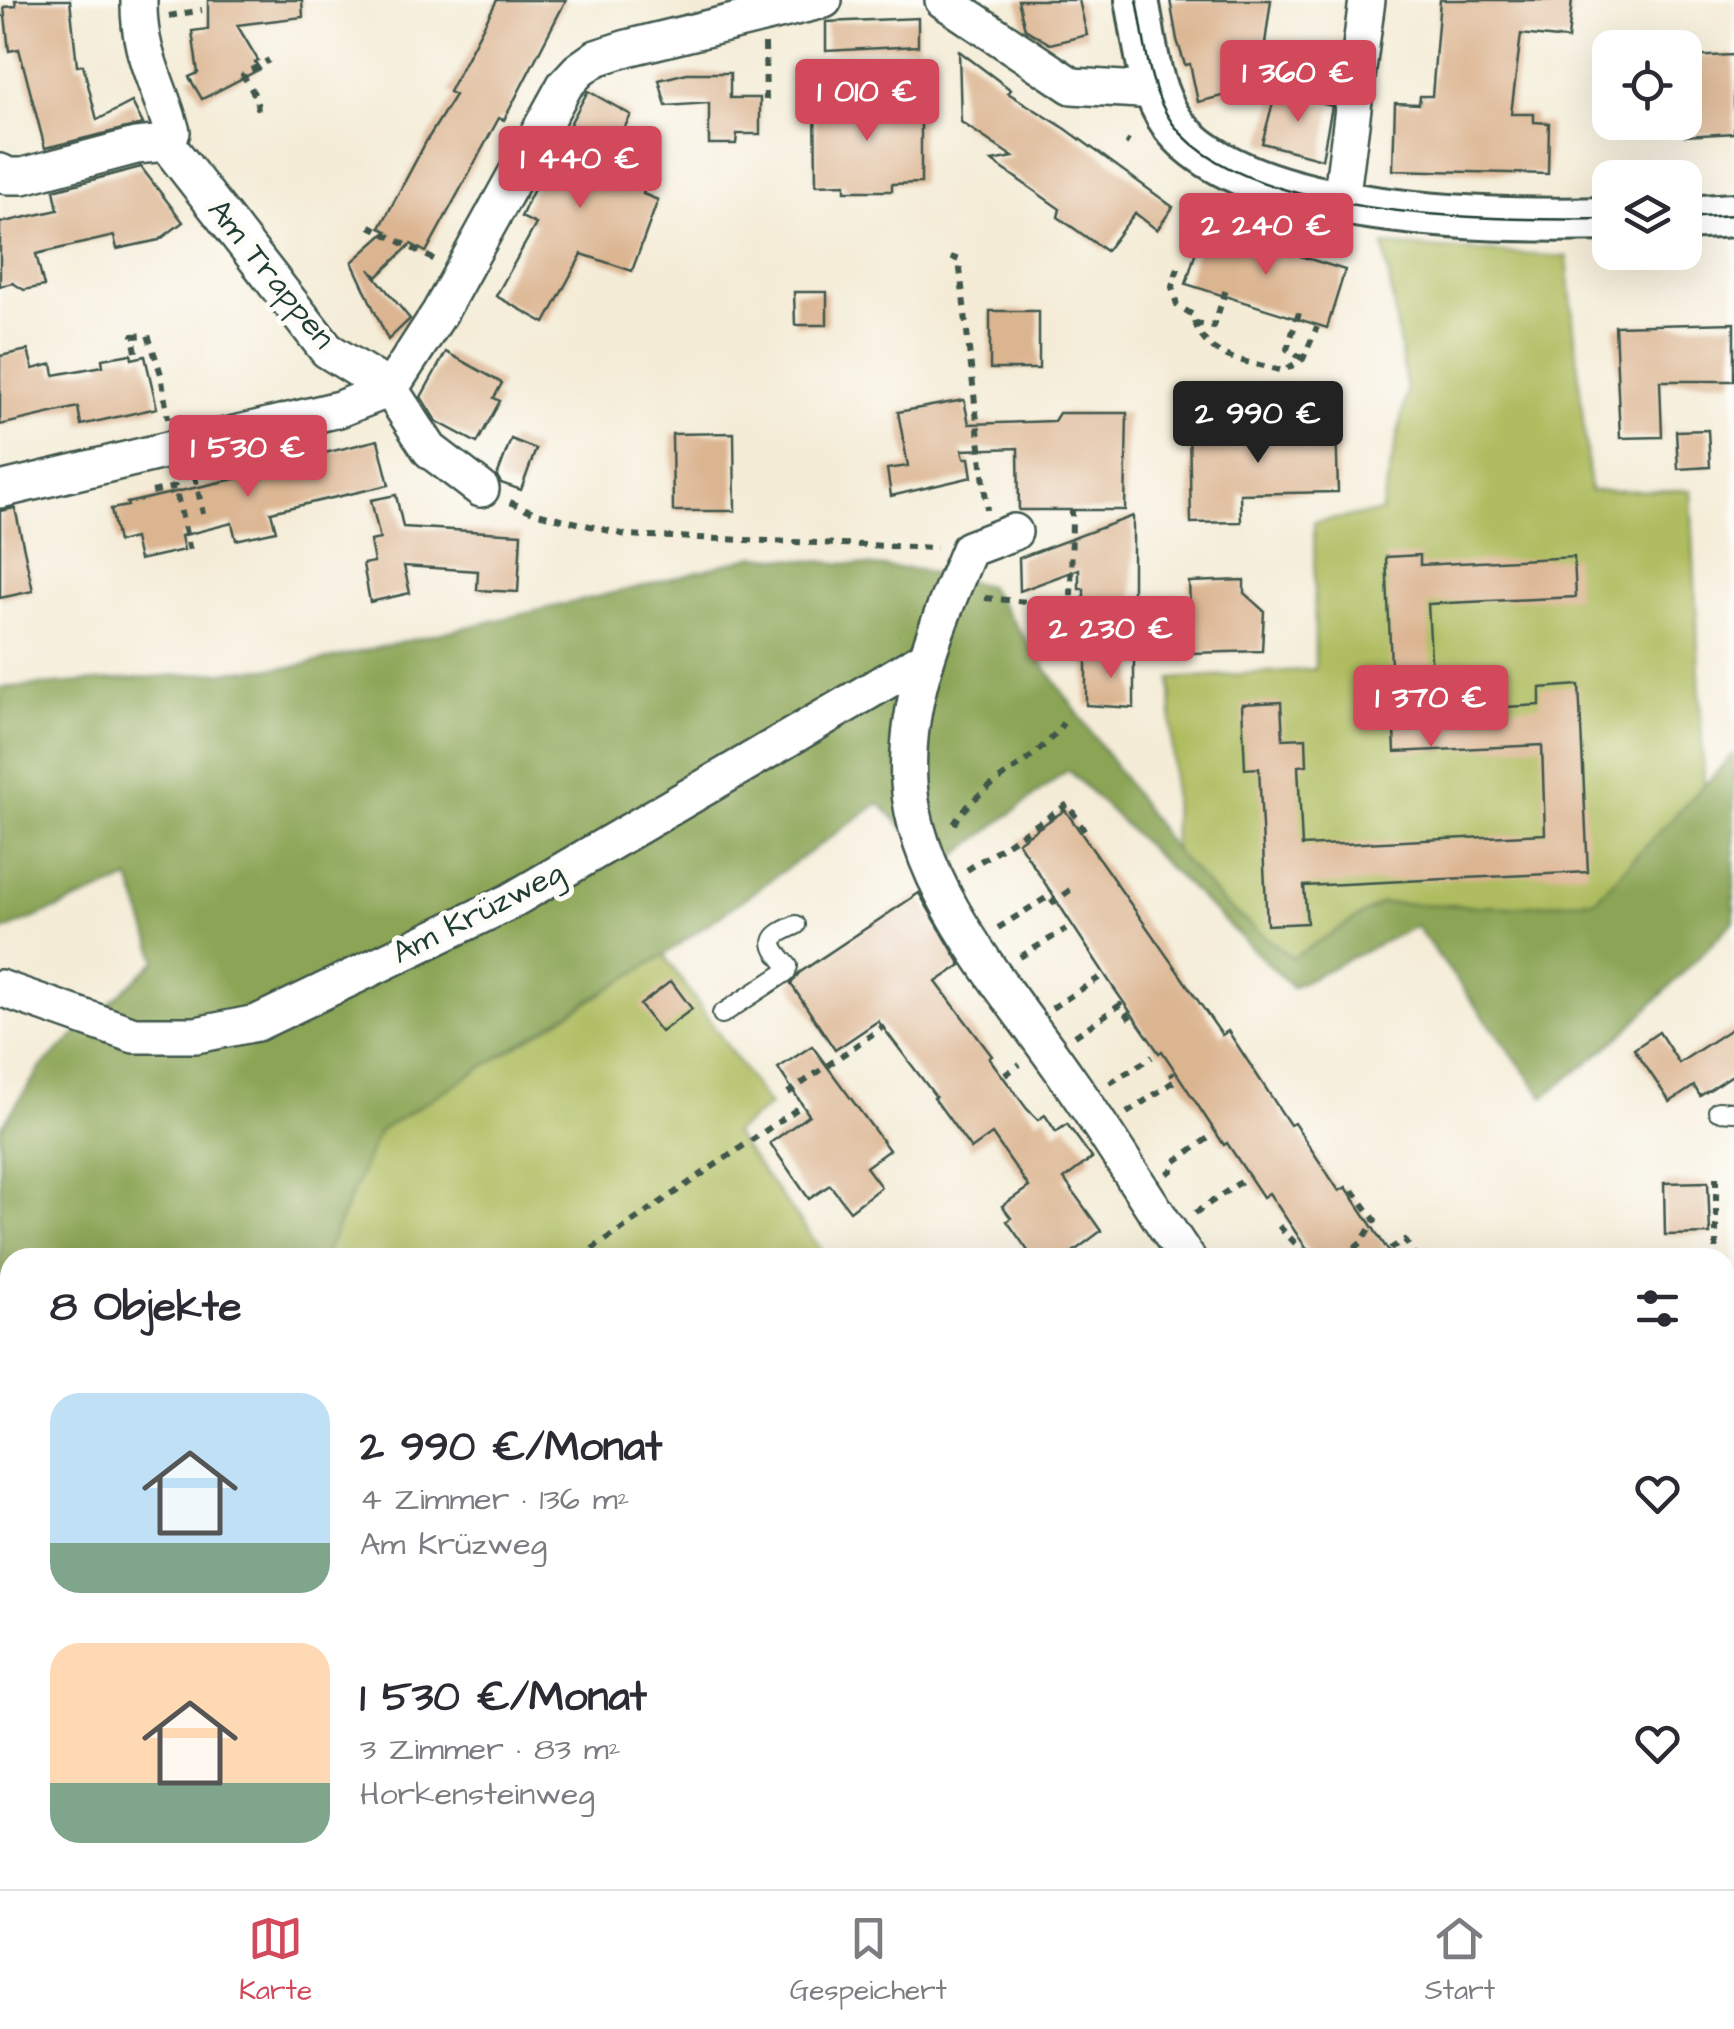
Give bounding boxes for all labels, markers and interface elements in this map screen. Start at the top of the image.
map controls [1592,30,1702,270]
button: locate [1592,30,1702,140]
pin: 1 360 € [1206,40,1390,125]
text: 1 360 € [1242,50,1354,95]
pin: 1 010 € [775,59,959,144]
text: 1 010 € [817,69,917,114]
pin: 1 440 € [488,126,672,211]
text: 1 440 € [521,136,639,181]
button: layers [1592,160,1702,270]
street label: Am Trappen [197,189,345,359]
pin: 2 240 € [1174,193,1358,278]
text: 2 240 € [1201,203,1331,248]
pin: 2 990 € [1166,381,1350,466]
text: 2 990 € [1195,391,1321,436]
pin: 1 530 € [156,415,340,500]
text: 1 530 € [191,425,305,470]
pin: 2 230 € [1019,596,1203,681]
text: 2 230 € [1049,606,1173,651]
pin: 1 370 € [1339,665,1523,750]
text: 1 370 € [1375,675,1487,720]
street label: Am Krüzweg [384,850,572,976]
text: 8 Objekte [50,1279,241,1337]
icon: filters [1630,1281,1685,1336]
text: 2 990 €/Monat [360,1419,662,1477]
icon: home [130,1433,250,1553]
icon: heart [1630,1466,1685,1521]
text: 4 Zimmer · 136 m² [360,1477,630,1522]
text: Am Krüzweg [360,1522,547,1567]
text: 1 530 €/Monat [360,1669,647,1727]
icon: home [130,1683,250,1803]
icon: heart [1630,1716,1685,1771]
text: 3 Zimmer · 83 m² [360,1727,621,1772]
text: Horkensteinweg [360,1772,595,1817]
tab: Karte [239,1911,312,2010]
tab: Gespeichert [790,1911,947,2010]
tab: Start [1425,1911,1495,2010]

